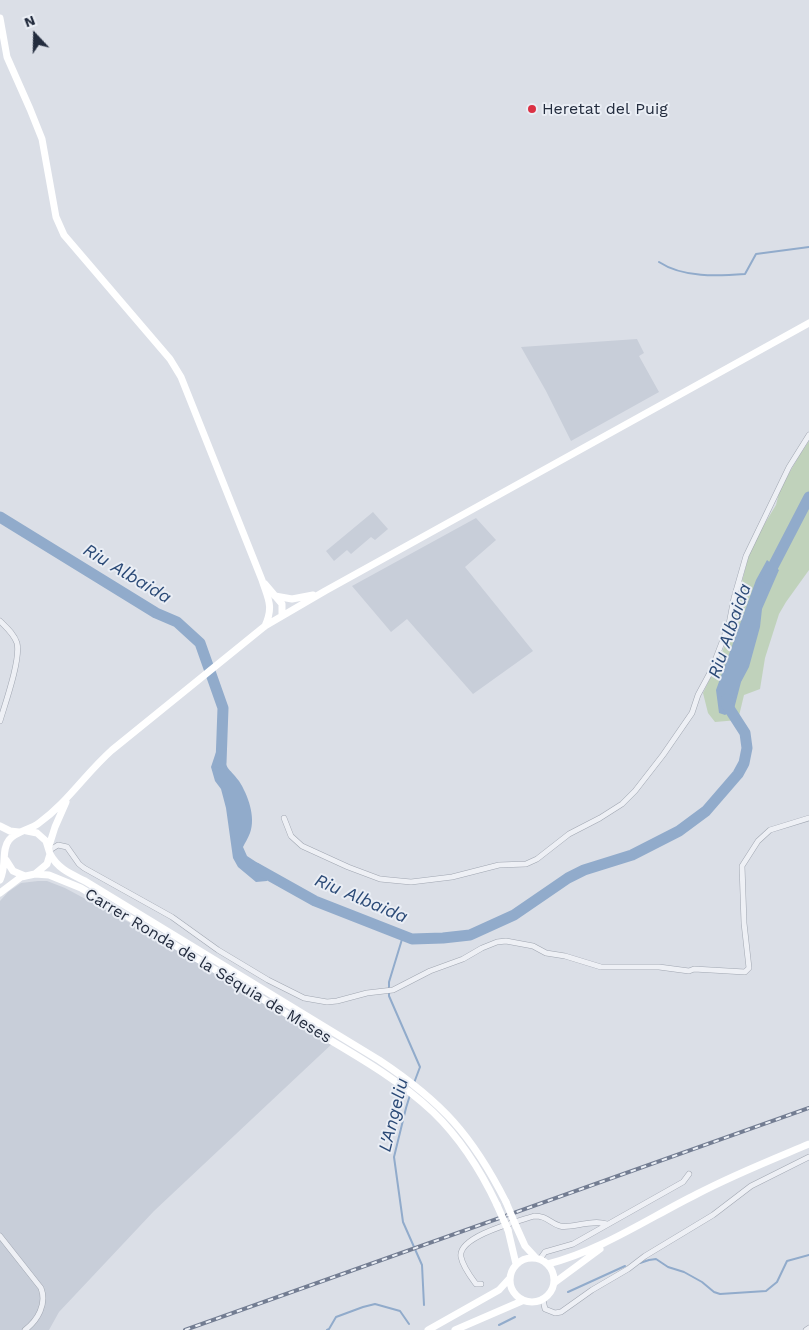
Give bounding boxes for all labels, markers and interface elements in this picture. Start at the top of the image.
north arrow [10,10,60,60]
text: N [22,12,37,30]
place label: Heretat del Puig [542,99,668,119]
marker: Heretat del Puig [526,103,538,115]
water label: Riu Albaida [79,539,175,609]
water label: Riu Albaida [704,581,756,681]
water label: Riu Albaida [311,870,411,928]
street label: Carrer Ronda de la Séquia de Meses [81,885,335,1047]
water label: L'Angeliu [374,1076,414,1154]

